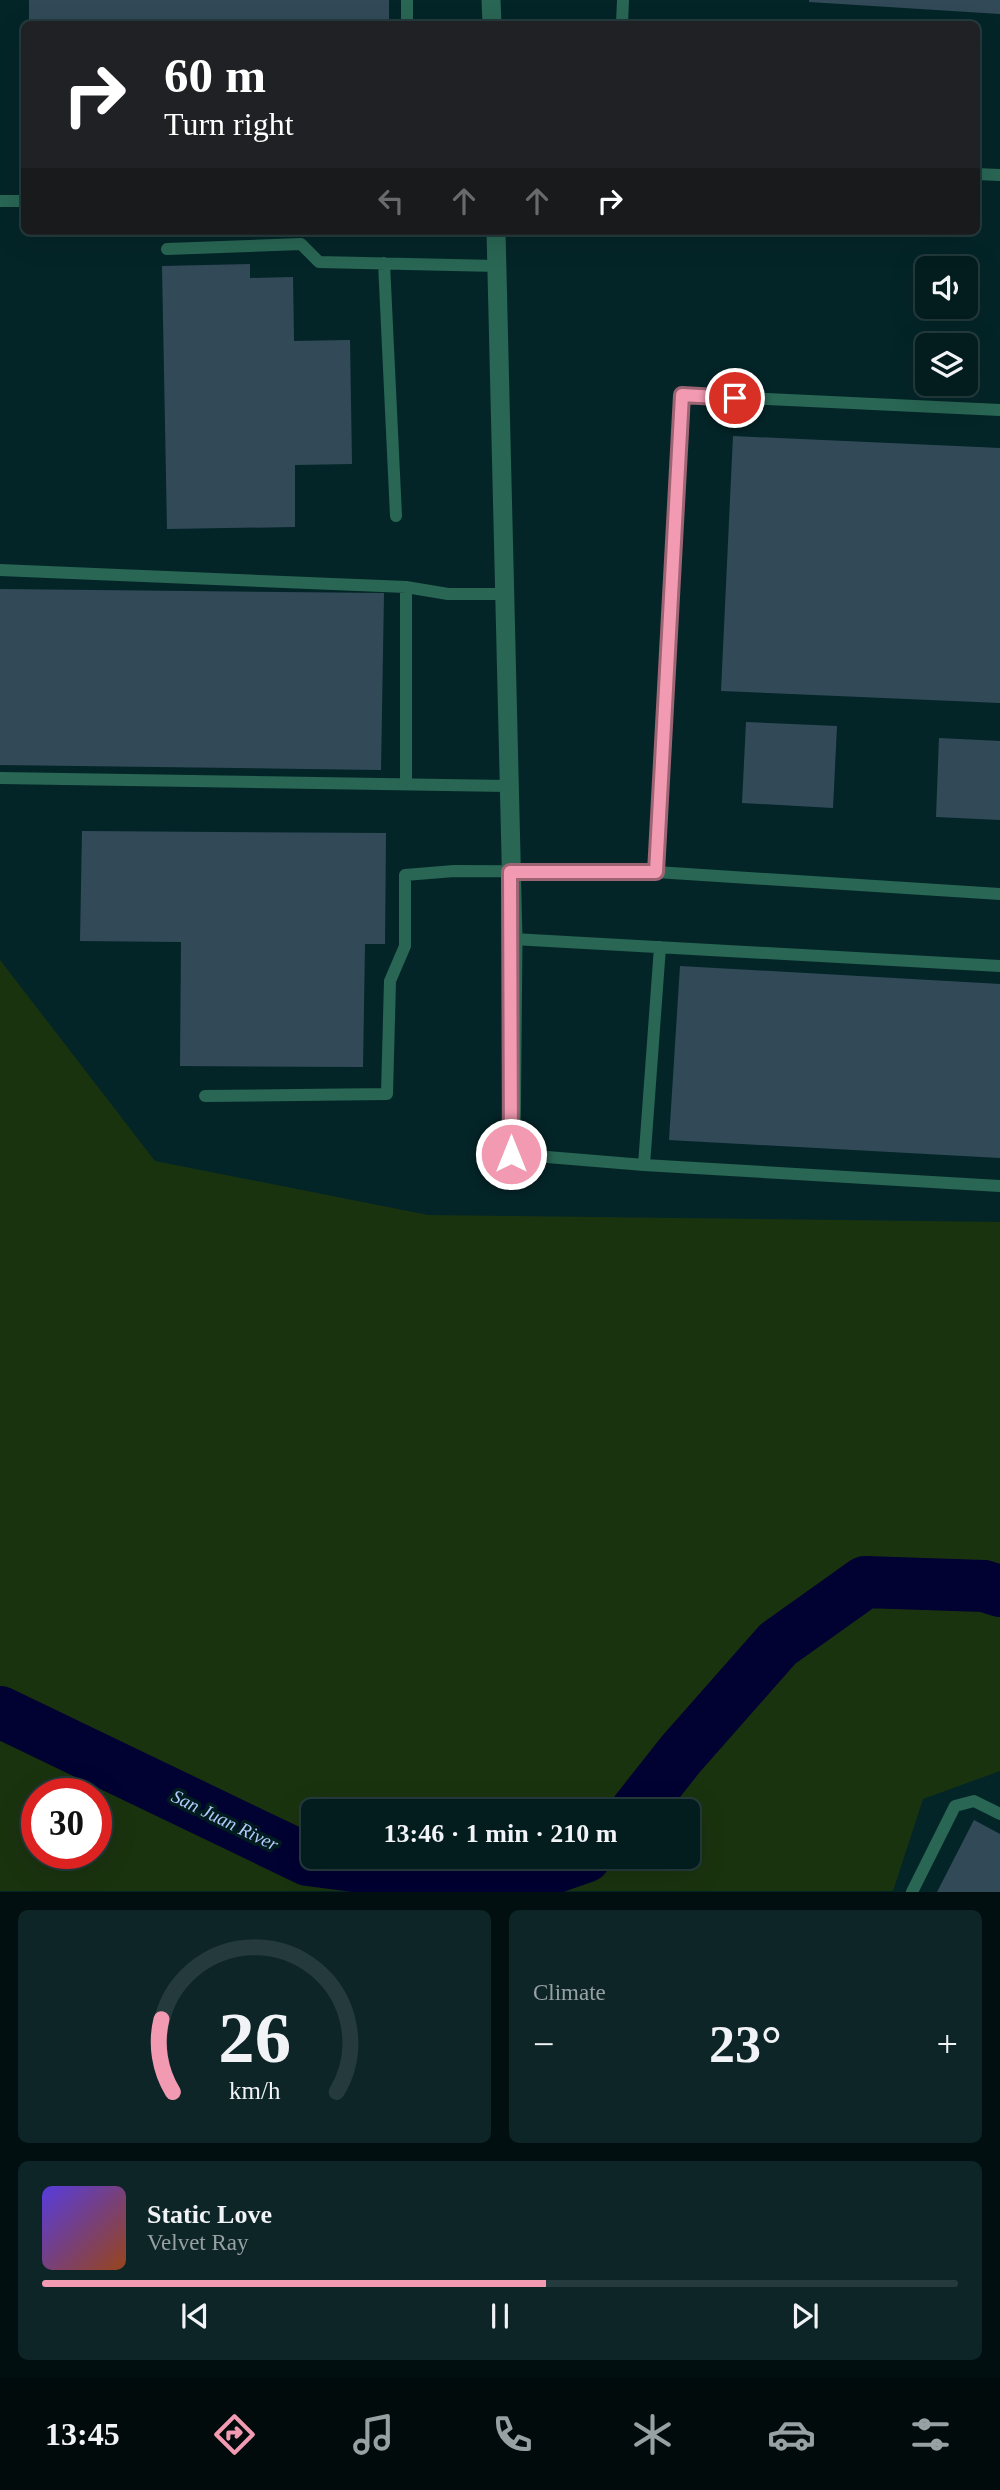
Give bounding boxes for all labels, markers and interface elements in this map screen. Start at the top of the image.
text: 60 m [164,48,266,103]
icon: right [49,49,140,140]
text: Turn right [164,106,294,142]
icon: left [372,182,410,220]
icon: ahead [445,182,483,220]
icon: ahead [518,182,556,220]
icon: right [591,182,629,220]
map controls [915,256,978,396]
button: sound [915,256,978,319]
button: layers [915,333,978,396]
pin [705,368,765,428]
icon: arrive [716,379,754,417]
position arrow [474,1117,548,1191]
speed limit sign: 30 [21,1778,112,1869]
water label: San Juan River [168,1785,282,1855]
text: 13:46 · 1 min · 210 m [384,1819,618,1848]
text: Climate [533,1980,606,2005]
text: 26 [218,1998,291,2079]
text: 23° [709,2016,782,2073]
text: − [533,2023,554,2065]
text: + [937,2023,958,2065]
text: km/h [229,2077,281,2104]
text: Static Love [147,2200,272,2229]
text: Velvet Ray [147,2230,249,2255]
icon: previous [176,2297,214,2335]
icon: pause [481,2297,519,2335]
icon: next [786,2297,824,2335]
icon: directions [210,2410,259,2459]
icon: music [349,2410,398,2459]
icon: phone [488,2410,537,2459]
icon: climate [628,2410,677,2459]
icon: car [767,2410,816,2459]
icon: filters [906,2410,955,2459]
text: 13:45 [45,2416,120,2452]

